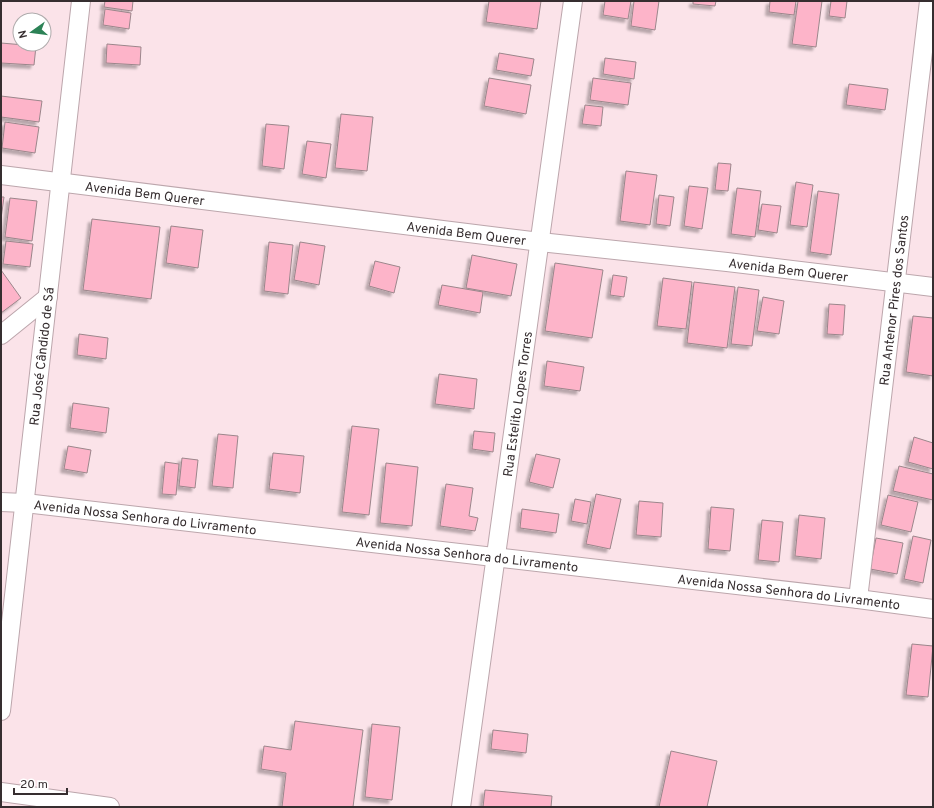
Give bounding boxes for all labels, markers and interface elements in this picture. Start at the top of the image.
north arrow [12,12,52,52]
text: N [16,29,31,40]
street label: Avenida Bem Querer [84,180,205,210]
street label: Rua Antenor Pires dos Santos [877,214,914,387]
street label: Avenida Bem Querer [405,219,527,250]
street label: Avenida Bem Querer [727,256,849,287]
street label: Rua José Cândido de Sá [27,286,59,426]
street label: Rua Estelito Lopes Torres [501,330,537,478]
street label: Avenida Nossa Senhora do Livramento [33,498,257,540]
street label: Avenida Nossa Senhora do Livramento [355,535,579,577]
street label: Avenida Nossa Senhora do Livramento [677,572,901,615]
scale bar [14,770,67,796]
text: 20 m [20,777,48,793]

